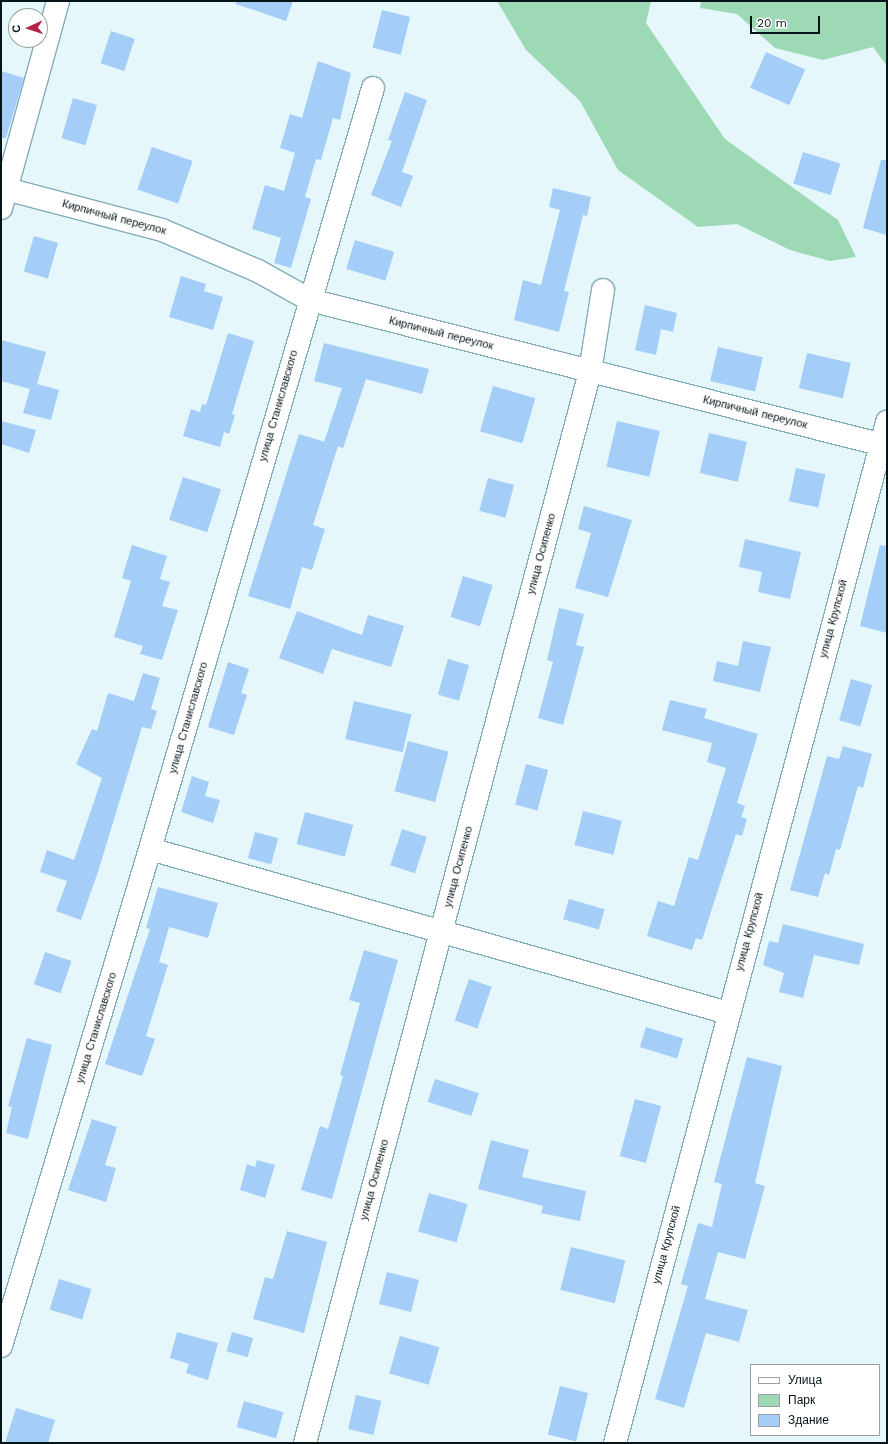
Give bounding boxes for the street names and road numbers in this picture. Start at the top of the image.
street label: Кирпичный переулок [60,198,168,238]
street label: Кирпичный переулок [387,315,495,353]
street label: улица Станиславского [257,349,301,463]
street label: Кирпичный переулок [701,394,809,432]
street label: улица Осипенко [525,512,559,596]
street label: улица Крупской [817,578,851,660]
street label: улица Станиславского [167,661,211,775]
street label: улица Осипенко [442,825,476,909]
street label: улица Крупской [733,891,767,973]
street label: улица Станиславского [74,971,120,1085]
street label: улица Осипенко [358,1138,392,1222]
street label: улица Крупской [650,1204,684,1286]

